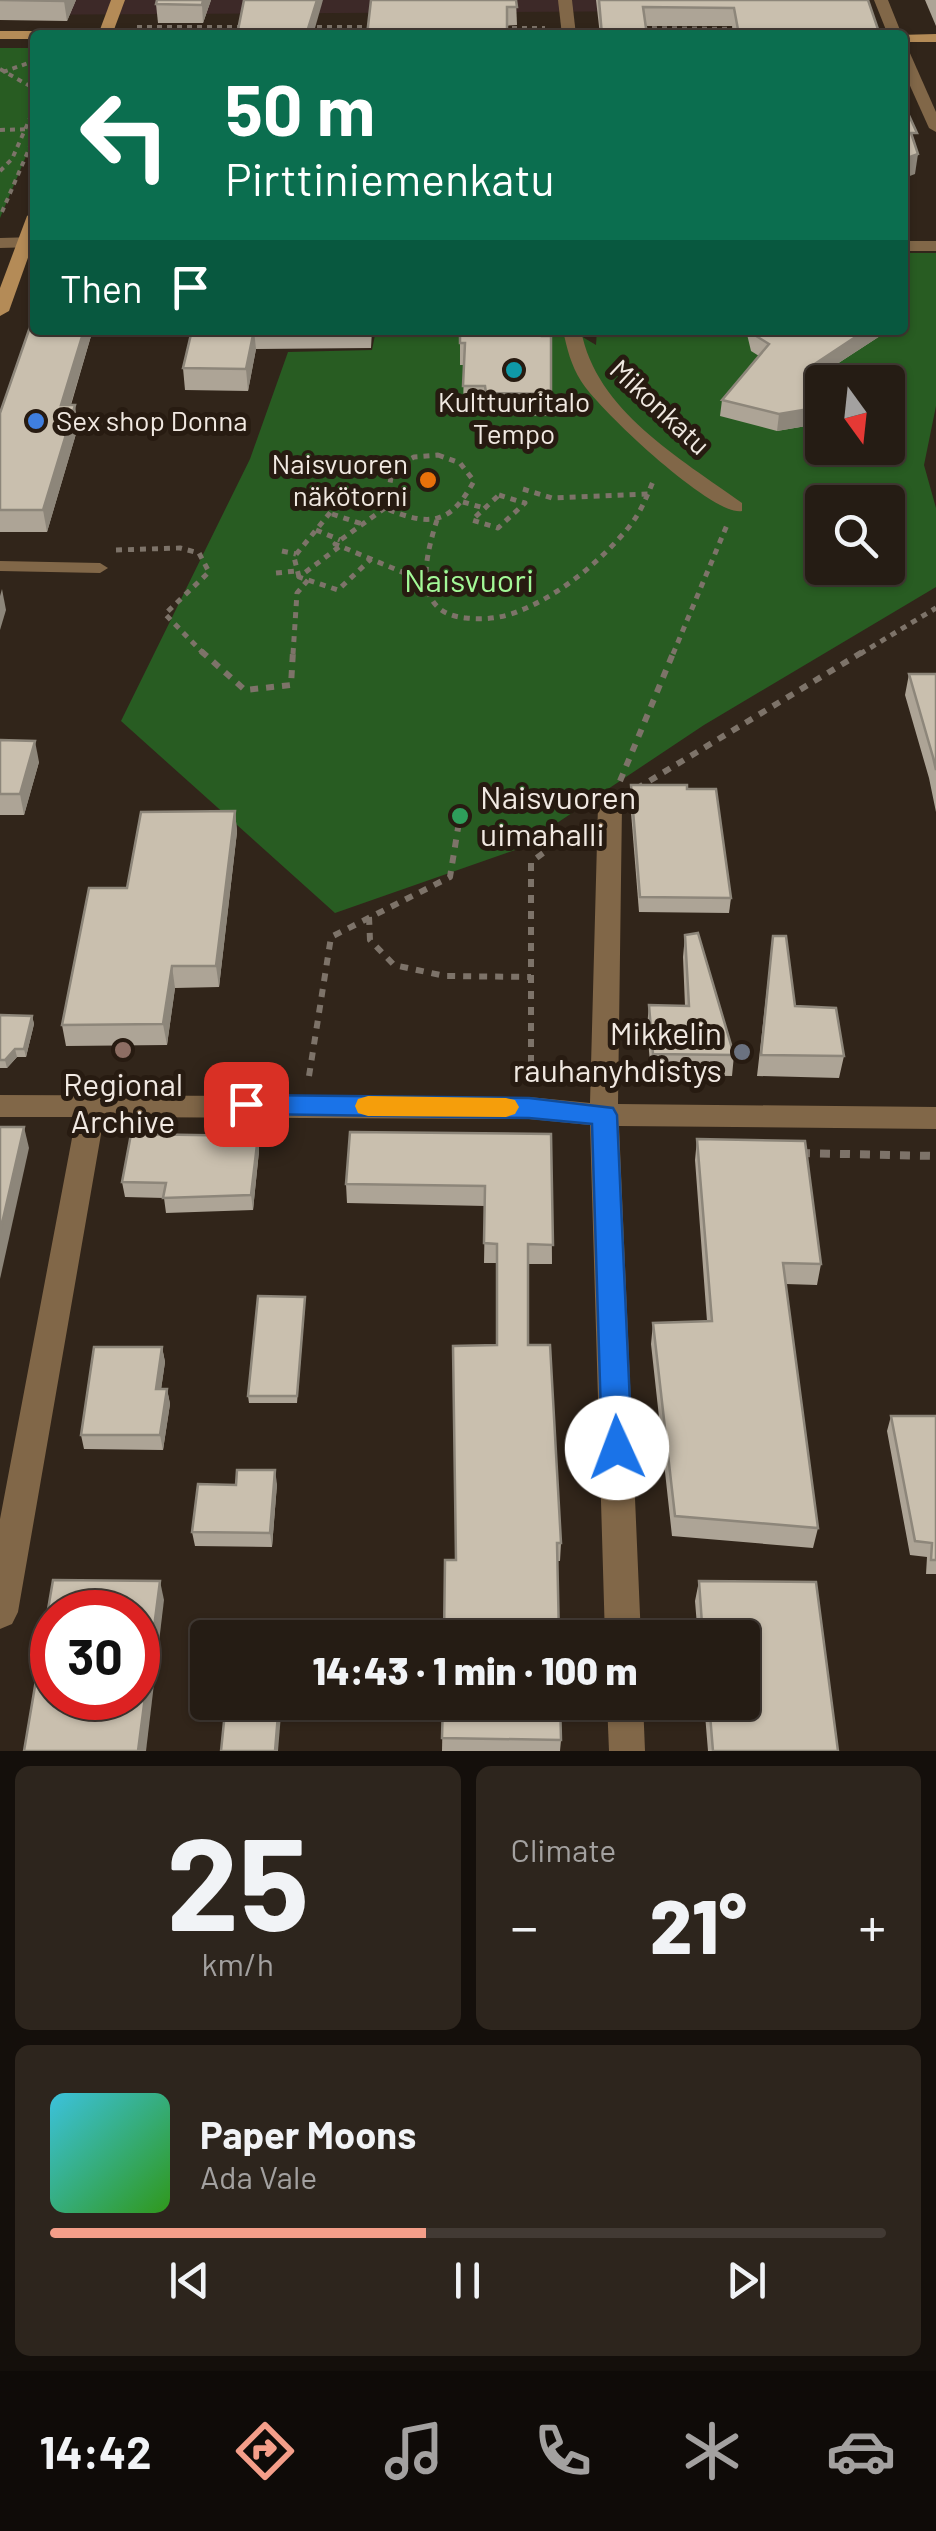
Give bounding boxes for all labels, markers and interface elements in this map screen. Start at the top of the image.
text: 50 m [225,66,375,150]
icon: left [60,70,190,200]
text: Pirttiniemenkatu [225,151,555,205]
icon: arrive [163,260,218,315]
text: Then [60,265,143,311]
street label: Mikonkatu [604,351,718,461]
marker: Kulttuuritalo Tempo [503,359,525,381]
north arrow [805,365,905,465]
map controls [805,365,905,585]
place label: Kulttuuritalo Tempo [438,384,590,450]
place label: Sex shop Donna [56,403,248,437]
marker: Sex shop Donna [25,410,47,432]
place label: Naisvuoren näkötorni [271,446,408,512]
marker: Naisvuoren näkötorni [417,469,439,491]
button: search [805,485,905,585]
park label: Naisvuori [404,560,534,598]
place label: Naisvuoren uimahalli [480,777,636,852]
marker: Naisvuoren uimahalli [449,805,471,827]
place label: Mikkelin rauhanyhdistys [513,1013,722,1088]
marker: Regional Archive [112,1039,134,1061]
marker: Mikkelin rauhanyhdistys [731,1041,753,1063]
pin [204,1062,289,1147]
place label: Regional Archive [63,1064,183,1139]
icon: arrive [219,1077,274,1132]
position arrow [565,1396,669,1500]
speed limit sign: 30 [30,1590,160,1720]
text: 14:43 · 1 min · 100 m [313,1647,637,1693]
text: 25 [166,1801,309,1957]
text: Climate [511,1830,616,1868]
text: 21° [650,1879,747,1969]
text: − [511,1892,538,1958]
text: + [858,1892,886,1958]
text: km/h [202,1944,274,1982]
text: Paper Moons [200,2111,416,2157]
text: Ada Vale [200,2157,317,2195]
icon: previous [162,2253,217,2308]
icon: pause [440,2253,495,2308]
icon: next [719,2253,774,2308]
icon: directions [230,2416,300,2486]
icon: music [379,2416,449,2486]
icon: phone [528,2416,598,2486]
icon: climate [677,2416,747,2486]
icon: car [826,2416,896,2486]
text: 14:42 [40,2424,151,2478]

